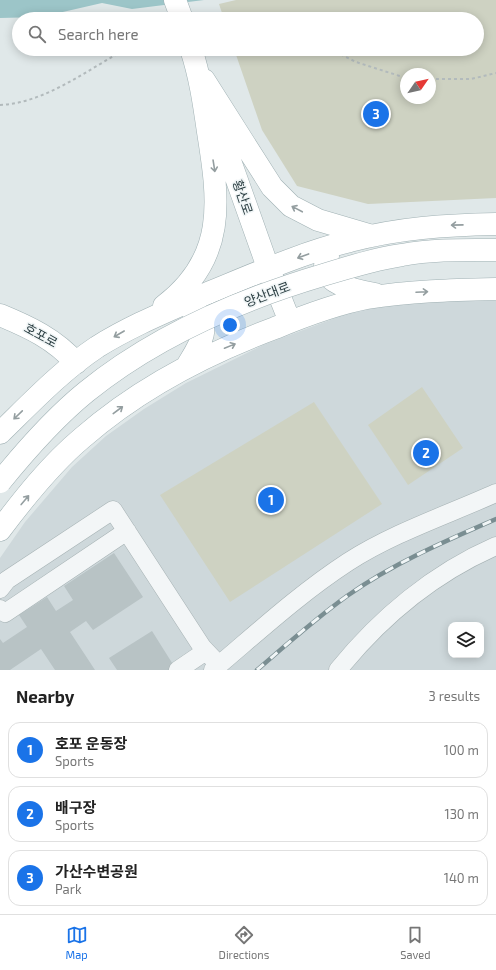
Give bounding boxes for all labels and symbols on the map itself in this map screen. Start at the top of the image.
north arrow [400,68,436,104]
pin: 3 [363,99,389,129]
one-way arrow [210,159,218,172]
street label: 황산로 [230,177,256,217]
one-way arrow [291,204,303,212]
one-way arrow [451,221,464,228]
one-way arrow [297,253,309,261]
street label: 양산대로 [242,278,292,310]
one-way arrow [415,288,428,296]
your location [220,315,240,335]
street label: 호포로 [21,319,61,351]
one-way arrow [113,331,125,339]
one-way arrow [224,341,236,349]
one-way arrow [112,406,123,415]
one-way arrow [13,410,23,420]
pin: 2 [413,438,439,468]
pin: 1 [258,485,284,515]
one-way arrow [20,495,29,505]

